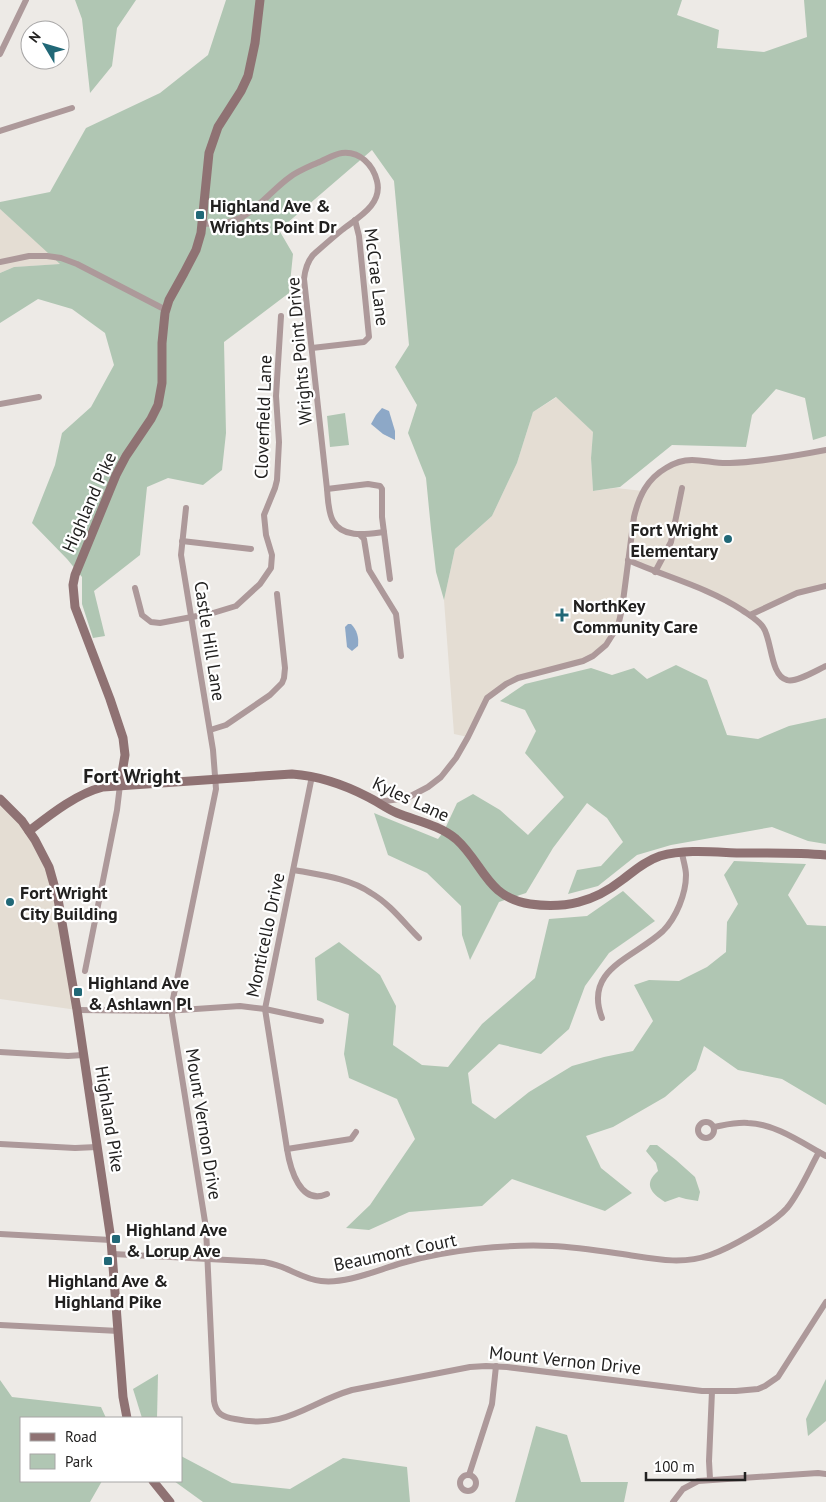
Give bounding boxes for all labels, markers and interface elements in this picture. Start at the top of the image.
north arrow [20,20,70,70]
text: N [25,28,45,46]
place label: Highland Ave & Wrights Point Dr [210,194,337,238]
marker: Highland Ave & Wrights Point Dr [194,209,206,221]
street label: McCrae Lane [360,227,394,327]
street label: Wrights Point Drive [281,276,317,426]
street label: Cloverfield Lane [249,355,277,479]
street label: Highland Pike [57,448,121,556]
place label: Fort Wright Elementary [630,518,719,562]
marker: Fort Wright Elementary [722,533,734,545]
street label: Castle Hill Lane [189,579,231,703]
place label: NorthKey Community Care [573,594,698,638]
marker: NorthKey Community Care [555,608,569,622]
district label: Fort Wright [83,763,181,789]
street label: Kyles Lane [369,771,453,827]
street label: Monticello Drive [241,871,289,999]
place label: Fort Wright City Building [20,881,118,925]
marker: Fort Wright City Building [4,896,16,908]
place label: Highland Ave & Ashlawn Pl [88,971,193,1015]
marker: Highland Ave & Ashlawn Pl [72,986,84,998]
street label: Mount Vernon Drive [181,1047,227,1201]
street label: Highland Pike [90,1064,130,1174]
place label: Highland Ave & Lorup Ave [126,1218,227,1262]
street label: Beaumont Court [331,1228,459,1276]
marker: Highland Ave & Lorup Ave [110,1233,122,1245]
marker: Highland Ave & Highland Pike [102,1255,114,1267]
place label: Highland Ave & Highland Pike [48,1269,168,1313]
street label: Mount Vernon Drive [488,1341,642,1379]
legend [20,1417,182,1482]
text: Road [65,1427,97,1446]
scale bar [646,1450,745,1482]
text: Park [65,1452,93,1471]
text: 100 m [654,1457,695,1476]

